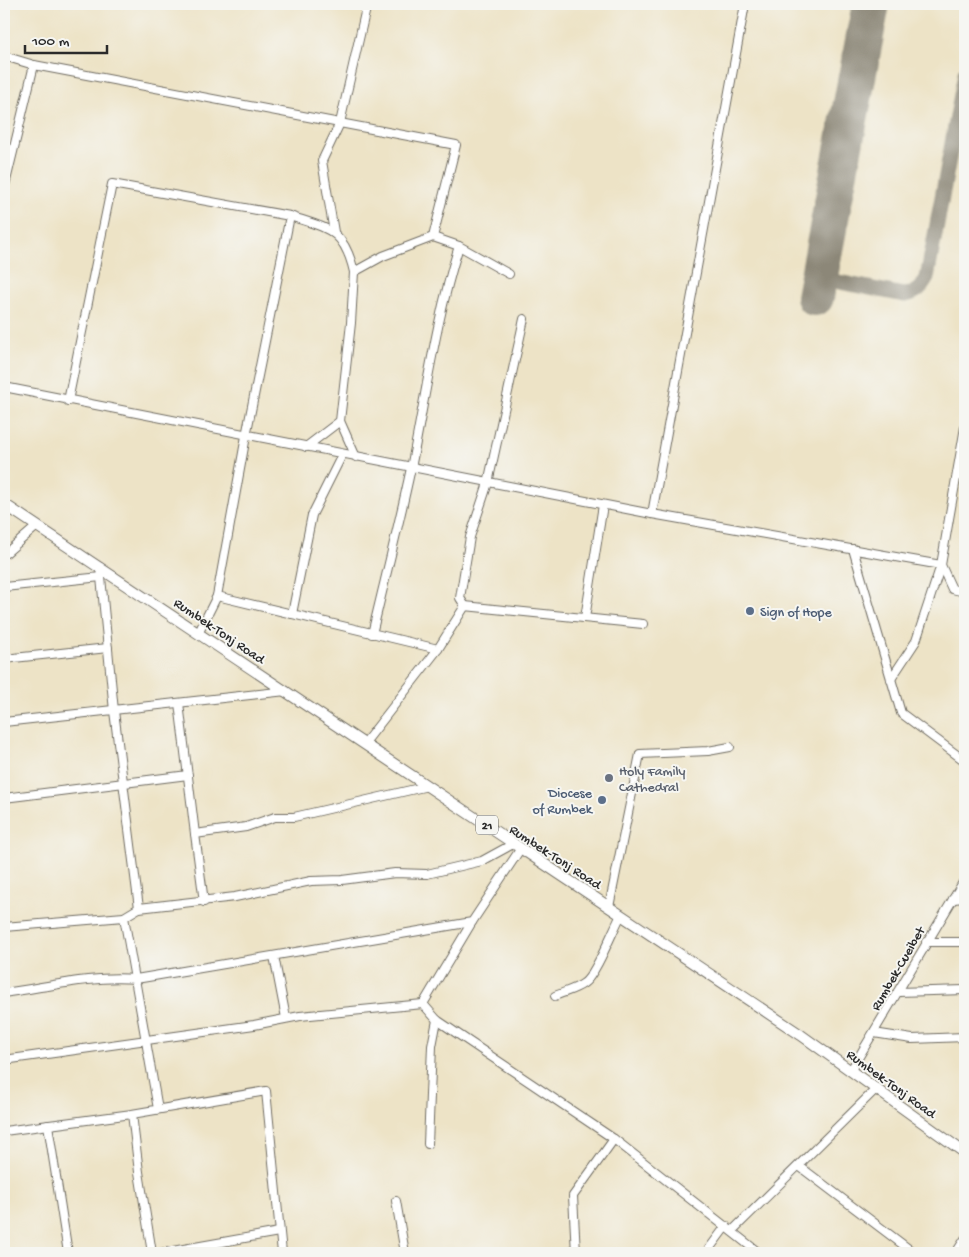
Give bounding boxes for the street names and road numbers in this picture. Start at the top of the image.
street label: Rumbek-Tonj Road [170,595,269,670]
road number: 21 [476,816,498,834]
street label: Rumbek-Tonj Road [505,822,605,895]
street label: Rumbek-Cueibet [868,923,931,1014]
street label: Rumbek-Tonj Road [843,1047,940,1124]

